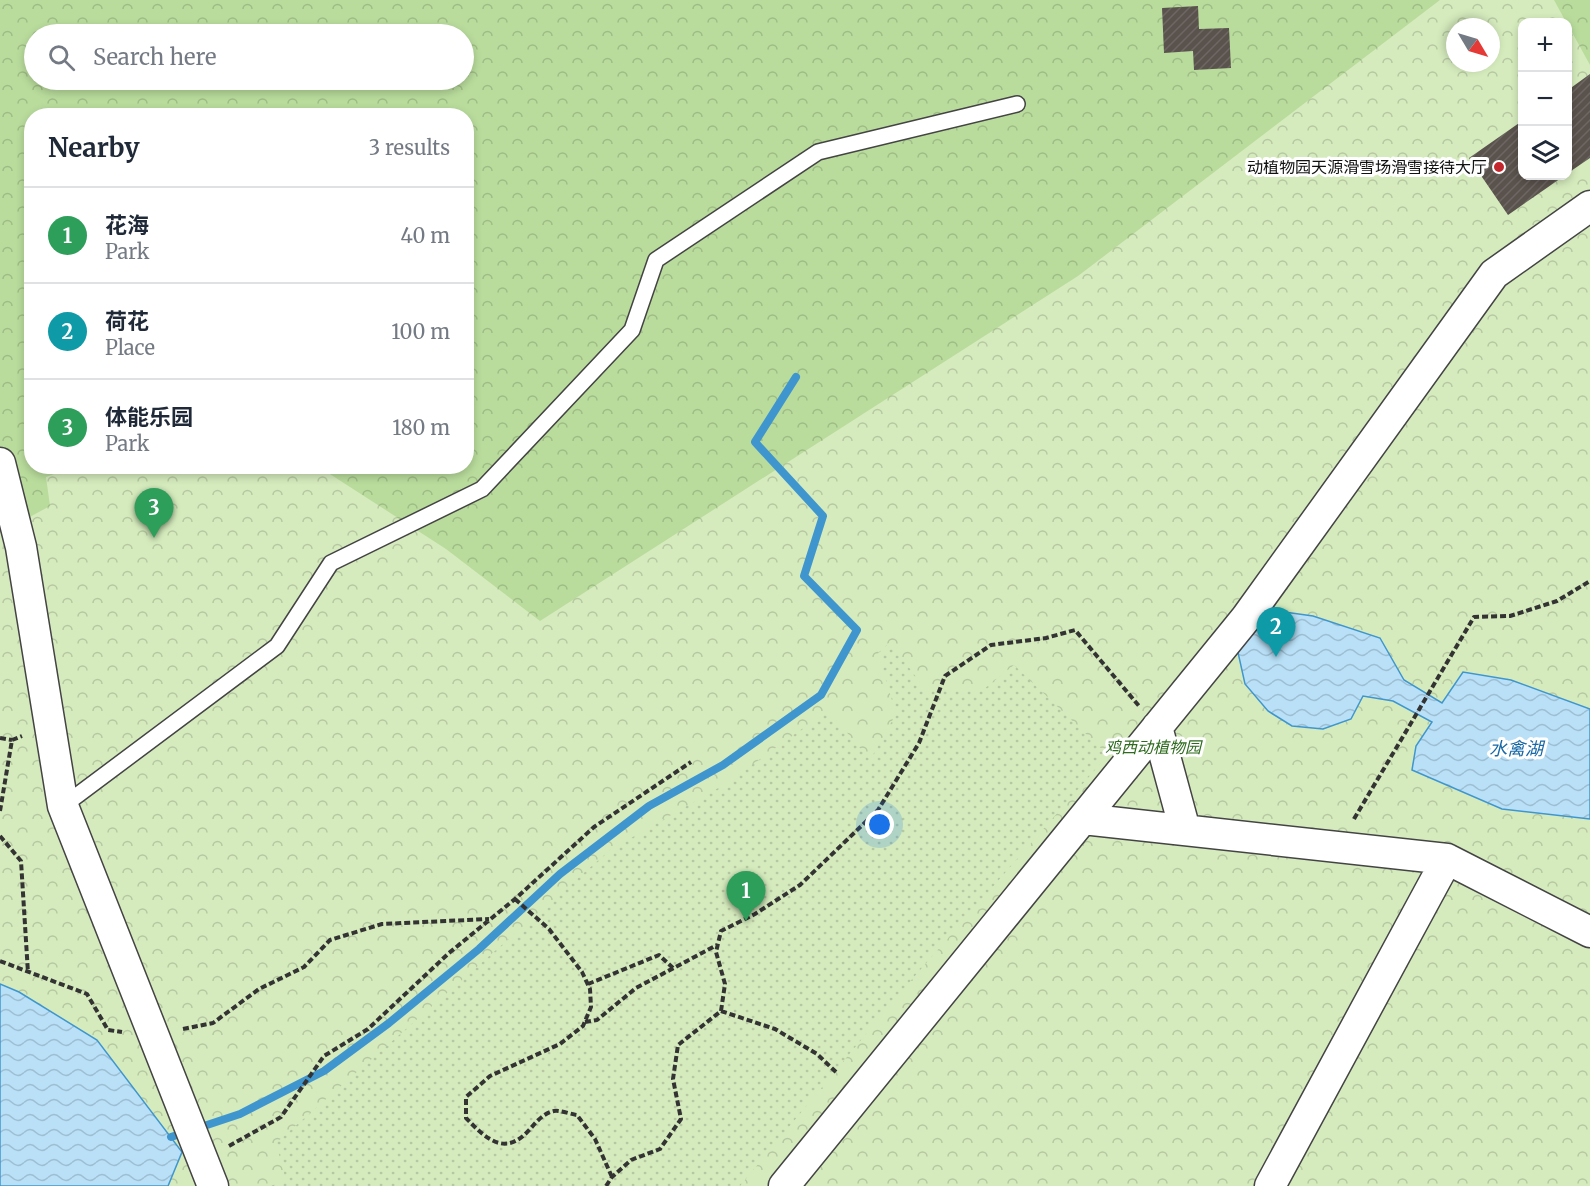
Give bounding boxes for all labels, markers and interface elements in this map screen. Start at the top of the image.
north arrow [1446,18,1500,72]
map controls [1518,18,1572,180]
button: + [1518,18,1572,72]
search box [24,24,474,90]
icon: search [45,41,78,74]
text: Search here [93,43,216,71]
button: − [1518,72,1572,126]
button: layers [1518,126,1572,180]
text: Nearby [48,131,140,164]
text: 3 results [369,135,450,160]
place label: 动植物园天源滑雪场滑雪接待大厅 [1247,157,1487,177]
marker: 动植物园天源滑雪场滑雪接待大厅 [1492,160,1506,174]
text: 花海 [105,211,149,239]
text: 1 [63,223,72,248]
text: 40 m [400,223,450,248]
text: Park [105,239,149,264]
text: 荷花 [105,307,149,335]
text: 2 [62,319,73,344]
text: 100 m [391,319,450,344]
text: Place [105,335,155,360]
text: 体能乐园 [105,403,193,431]
text: 3 [62,415,73,440]
text: 180 m [392,415,450,440]
text: Park [105,431,149,456]
pin: 3 [134,488,174,538]
pin: 2 [1256,608,1296,657]
park label: 鸡西动植物园 [1105,737,1203,757]
water label: 水禽湖 [1489,737,1546,760]
your location [865,810,894,839]
pin: 1 [726,872,766,921]

